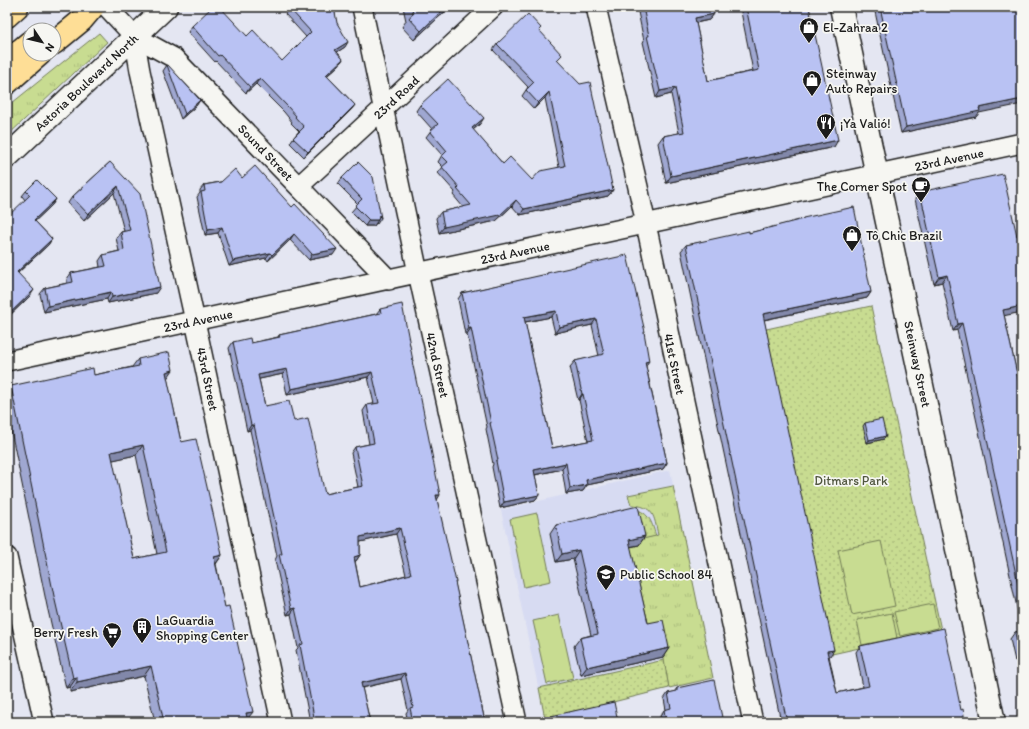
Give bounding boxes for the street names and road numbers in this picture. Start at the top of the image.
street label: Astoria Boulevard North [31,30,141,134]
street label: 23rd Road [370,72,422,122]
street label: Sound Street [235,121,296,184]
street label: 23rd Avenue [913,145,985,174]
street label: 23rd Avenue [479,238,551,267]
street label: 23rd Avenue [162,306,234,335]
street label: Steinway Street [901,320,934,409]
street label: 42nd Street [423,331,452,399]
street label: 41st Street [661,332,688,396]
street label: 43rd Street [193,346,222,412]

